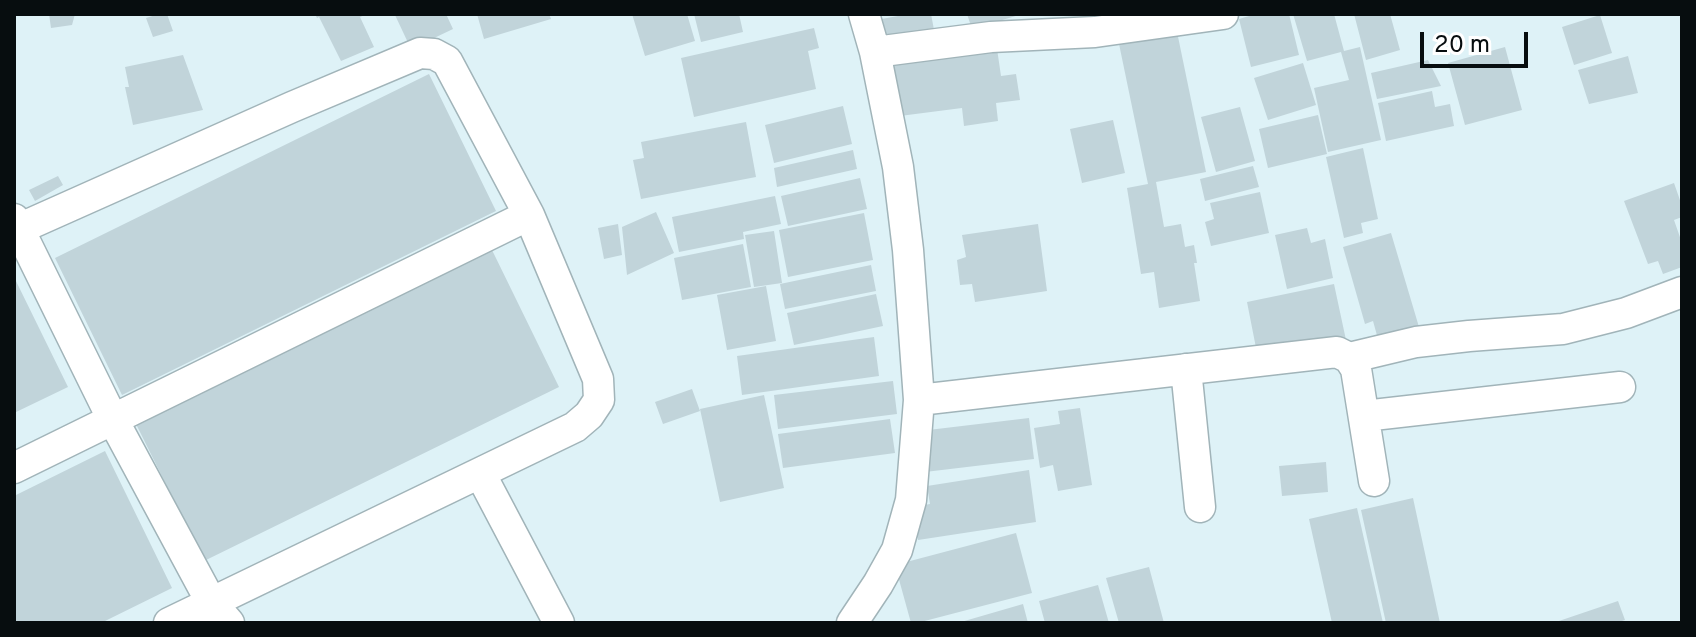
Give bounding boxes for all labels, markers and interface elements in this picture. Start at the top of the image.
scale bar [1424,16,1532,66]
text: 20 m [1434,31,1490,61]

